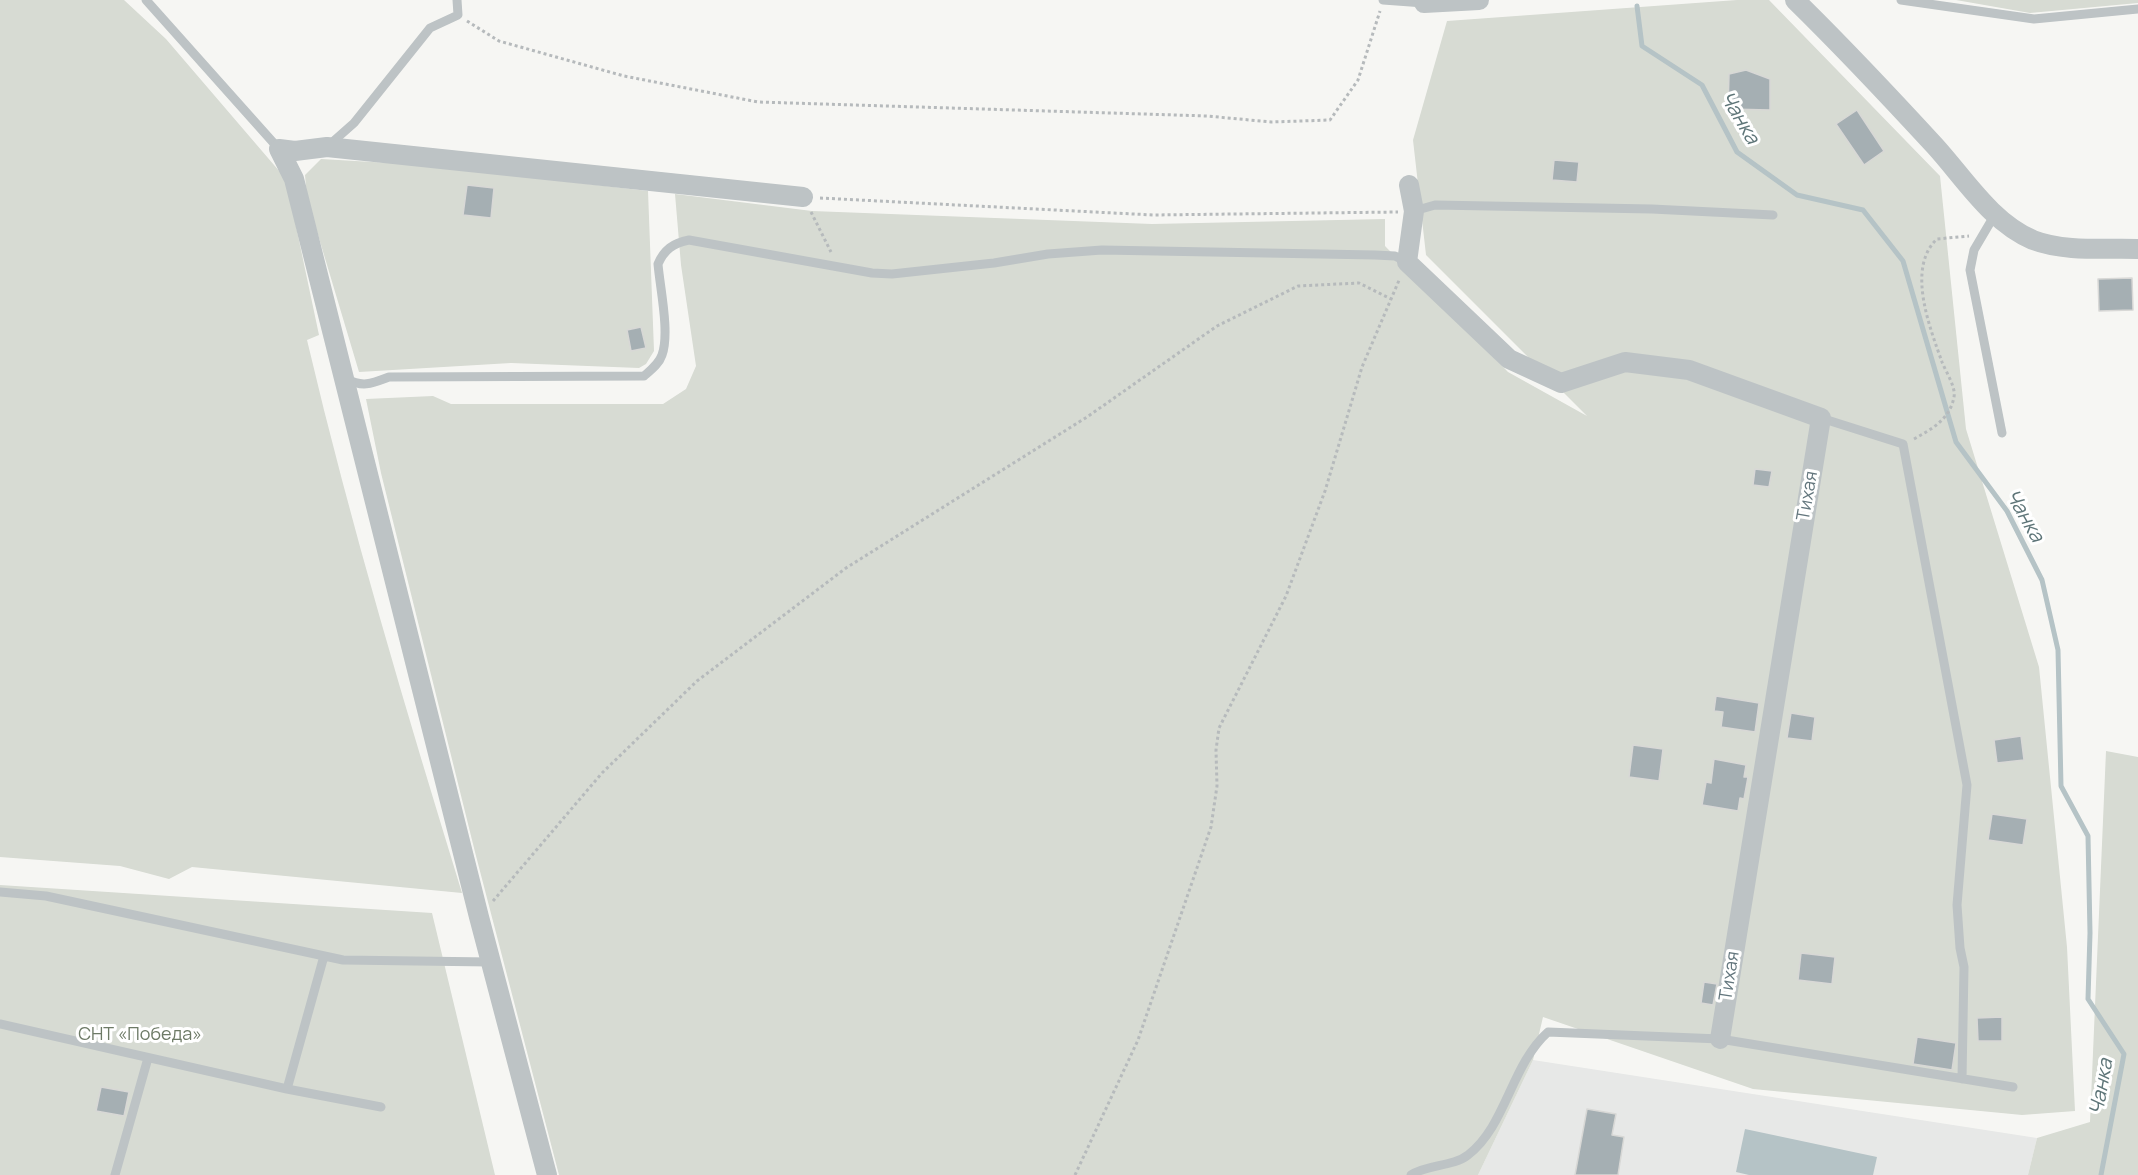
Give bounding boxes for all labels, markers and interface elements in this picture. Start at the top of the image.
water label: Чанка [1714,87,1764,149]
street label: Тихая [1793,469,1823,523]
water label: Чанка [1999,485,2049,547]
street label: Тихая [1715,950,1745,1002]
park label: СНТ «Победа» [78,1024,202,1046]
water label: Чанка [2085,1057,2119,1117]

